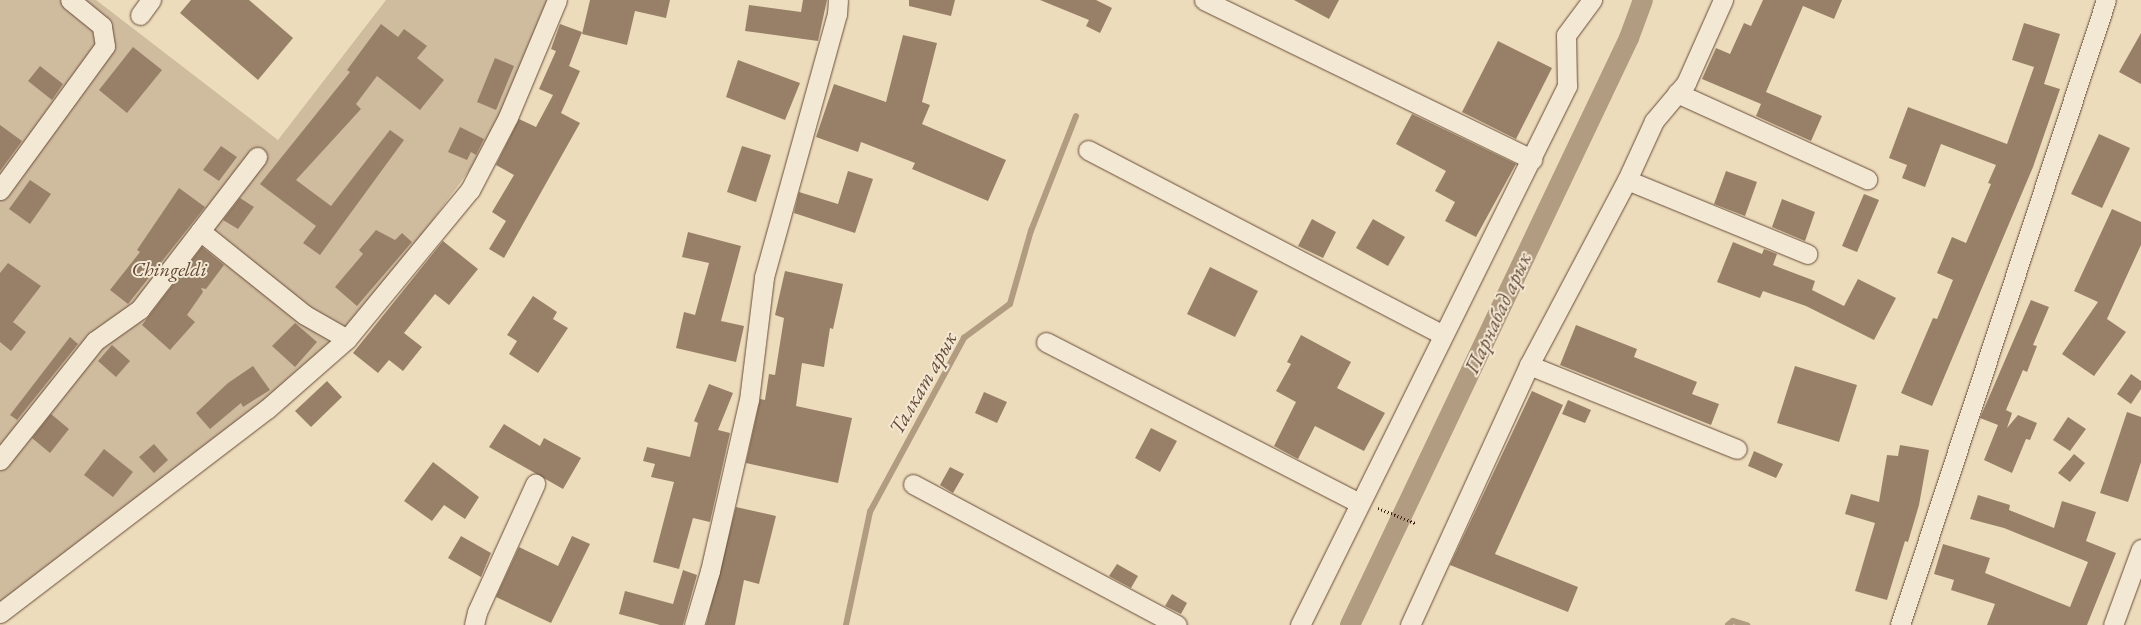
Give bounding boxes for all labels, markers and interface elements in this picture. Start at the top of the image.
water label: Парнабад арык [1459,248,1537,378]
park label: Chingeldi [131,257,207,281]
water label: Талкат арык [883,327,963,439]

